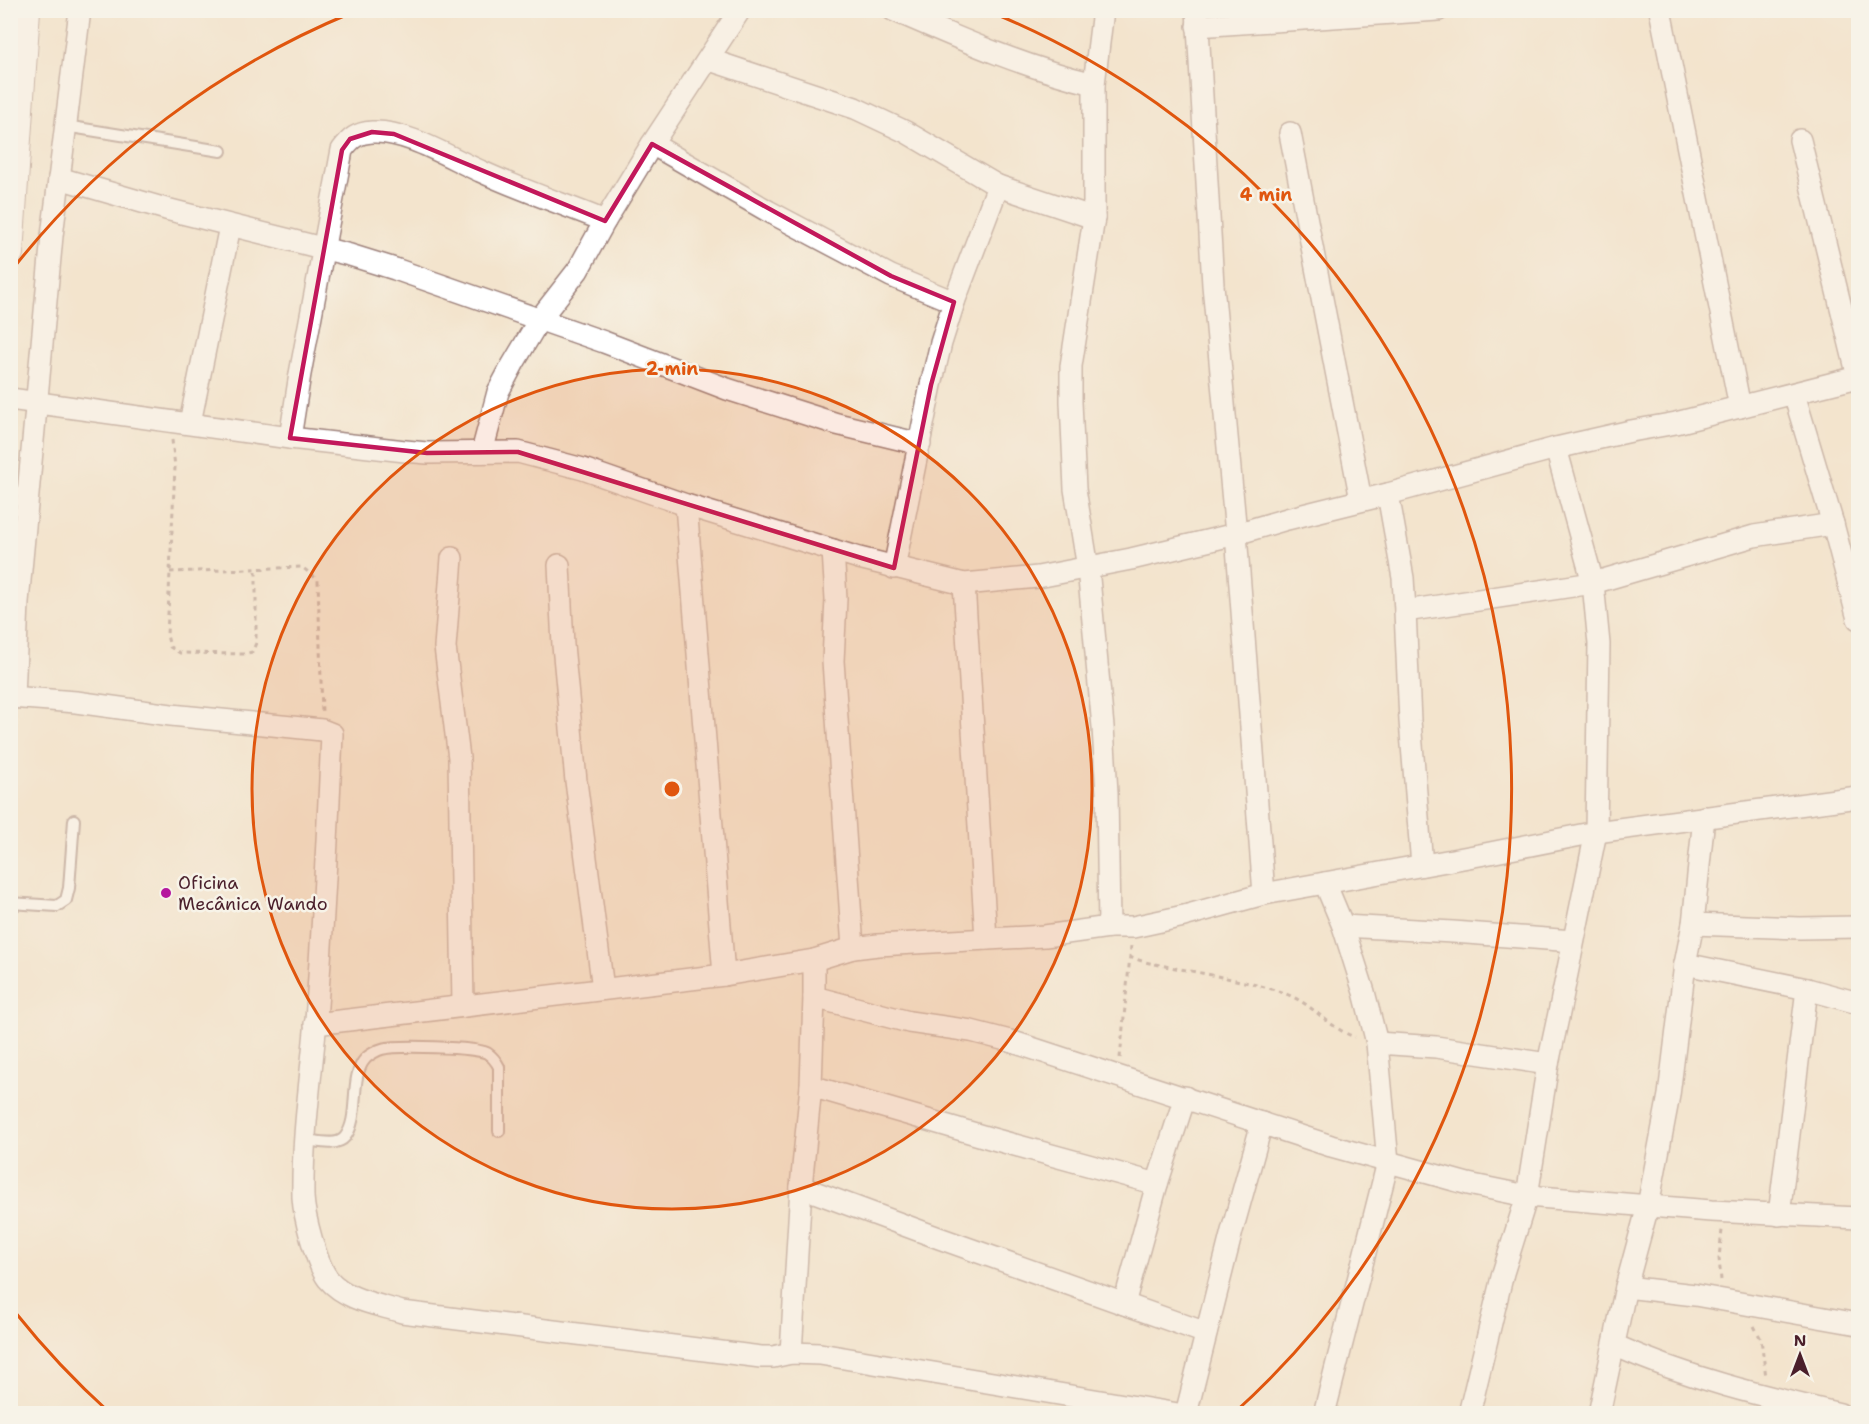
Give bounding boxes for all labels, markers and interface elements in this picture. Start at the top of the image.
text: 4 min [1240,183,1292,207]
text: 2 min [646,357,698,381]
centre of rings [662,779,682,799]
place label: Oficina Mecânica Wando [178,871,328,916]
marker: Oficina Mecânica Wando [159,886,173,900]
north arrow [1770,1325,1830,1385]
text: N [1794,1330,1806,1351]

